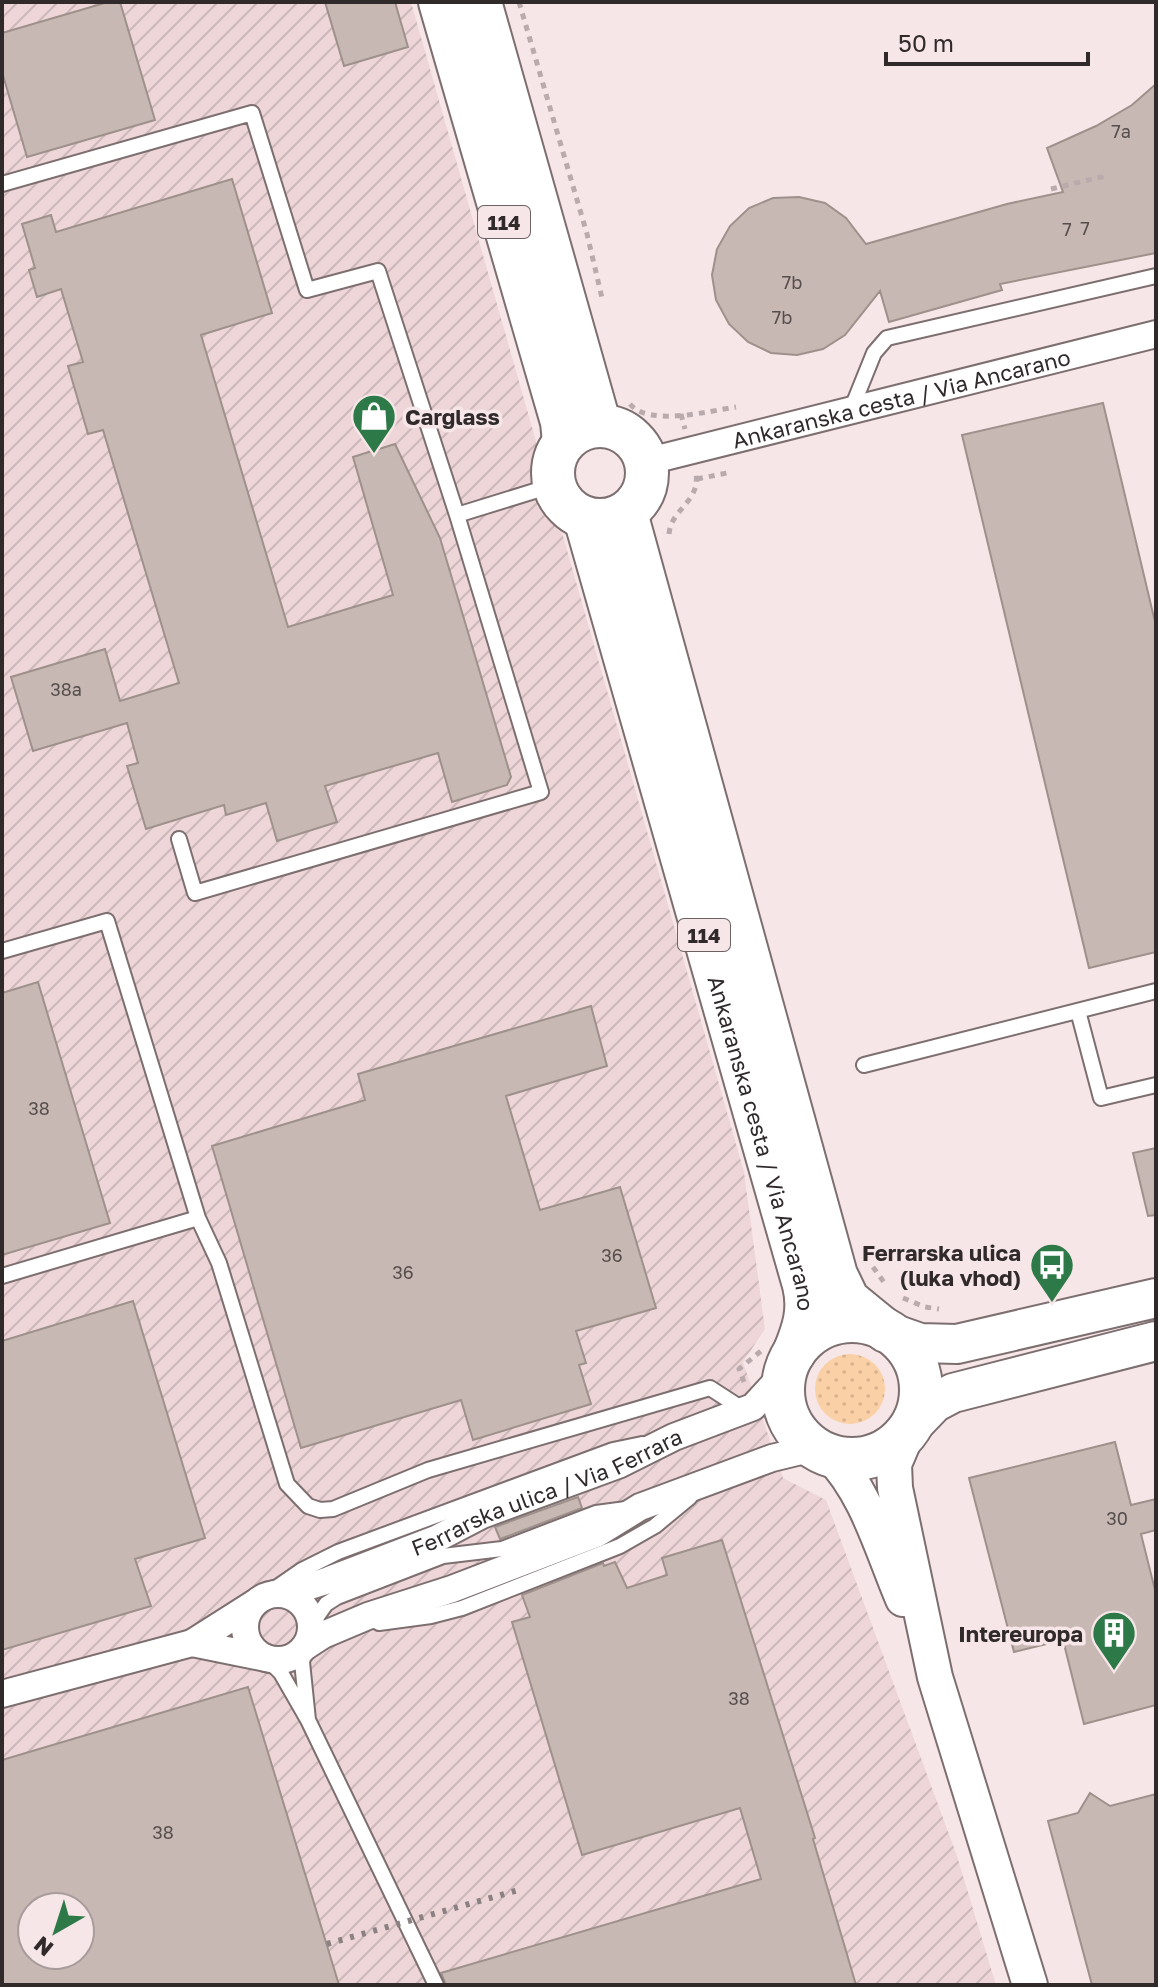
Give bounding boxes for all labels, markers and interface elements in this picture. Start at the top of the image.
scale bar [886,16,1088,66]
text: 50 m [898,28,954,57]
house number: 7a [1111,120,1131,142]
road number: 114 [478,206,530,238]
house number: 7 [1080,217,1090,239]
house number: 7 [1062,218,1072,240]
house number: 7b [782,271,802,293]
house number: 7b [772,306,792,328]
street label: Ankaranska cesta / Via Ancarano [729,343,1073,453]
shop icon: Carglass [350,392,398,455]
place label: Carglass [405,403,500,430]
house number: 38a [50,678,82,700]
road number: 114 [678,919,730,951]
street label: Ankaranska cesta / Via Ancarano [703,972,820,1311]
house number: 38 [28,1097,50,1119]
place label: Ferrarska ulica (luka vhod) [862,1239,1021,1291]
bus stop icon: Ferrarska ulica (luka vhod) [1028,1241,1076,1304]
house number: 36 [601,1244,623,1266]
house number: 36 [392,1261,414,1283]
street label: Ferrarska ulica / Via Ferrara [407,1422,686,1561]
house number: 30 [1106,1507,1128,1529]
building icon: Intereuropa [1090,1609,1138,1672]
place label: Intereuropa [958,1620,1083,1647]
house number: 38 [728,1687,750,1709]
house number: 38 [152,1821,174,1843]
north arrow [16,1891,96,1971]
text: N [28,1931,58,1963]

